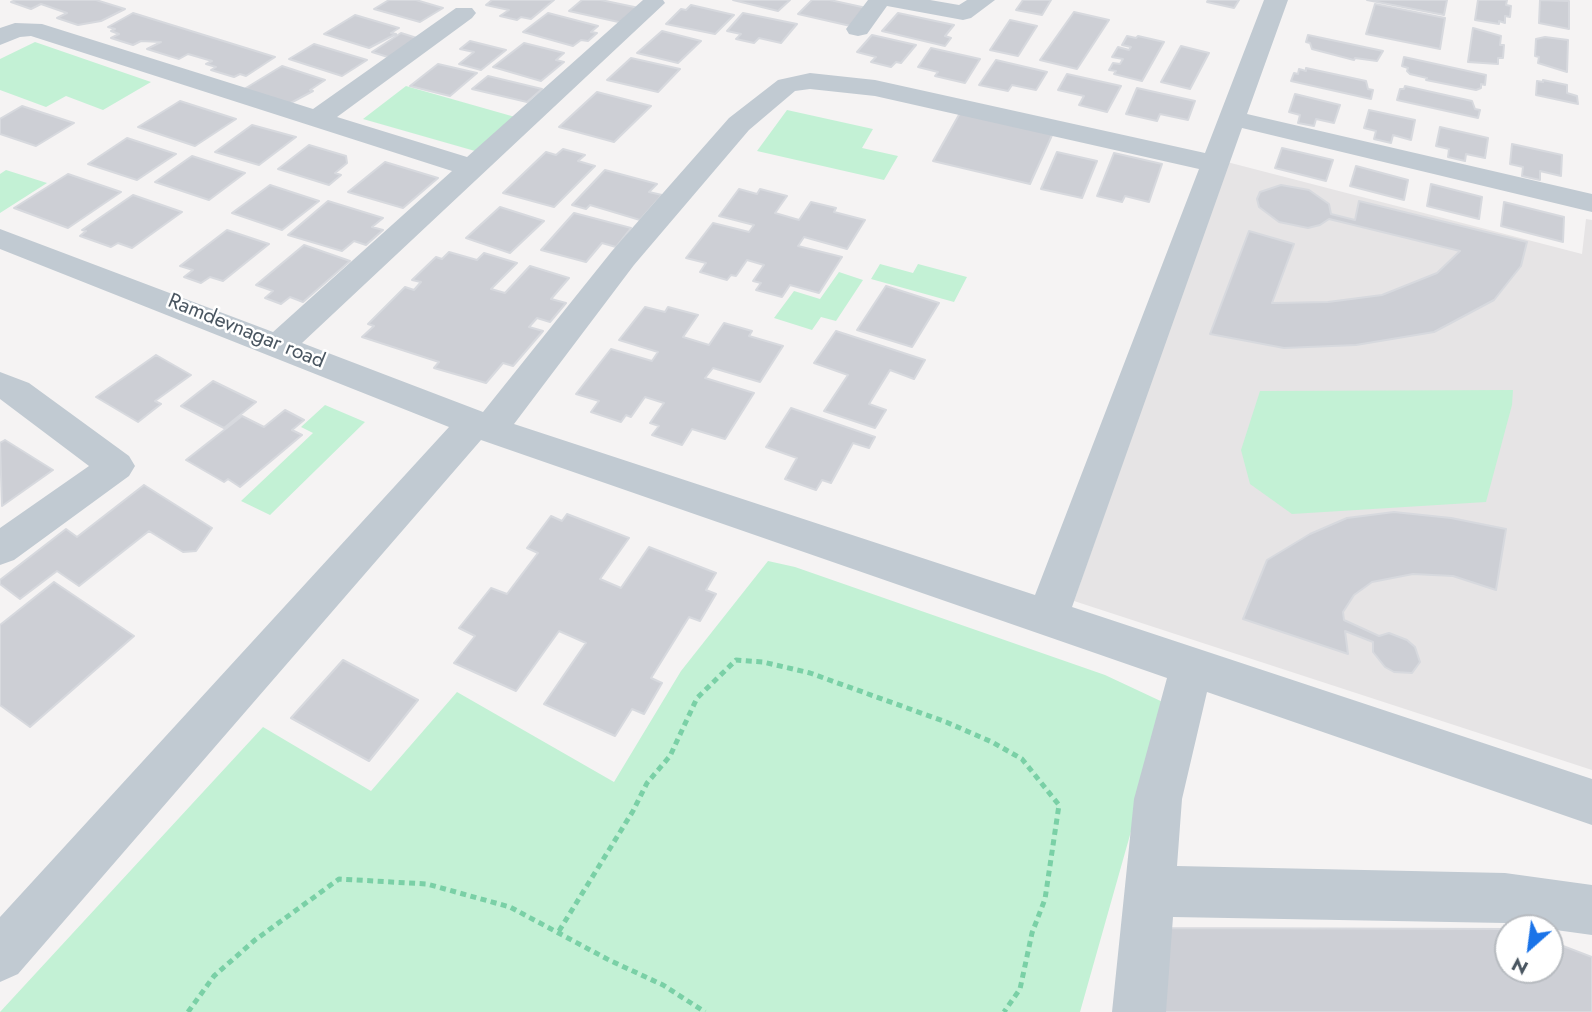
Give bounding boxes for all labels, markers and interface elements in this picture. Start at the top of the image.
street label: Ramdevnagar road [164,289,328,375]
north arrow [1494,914,1564,984]
text: N [1507,951,1533,982]

